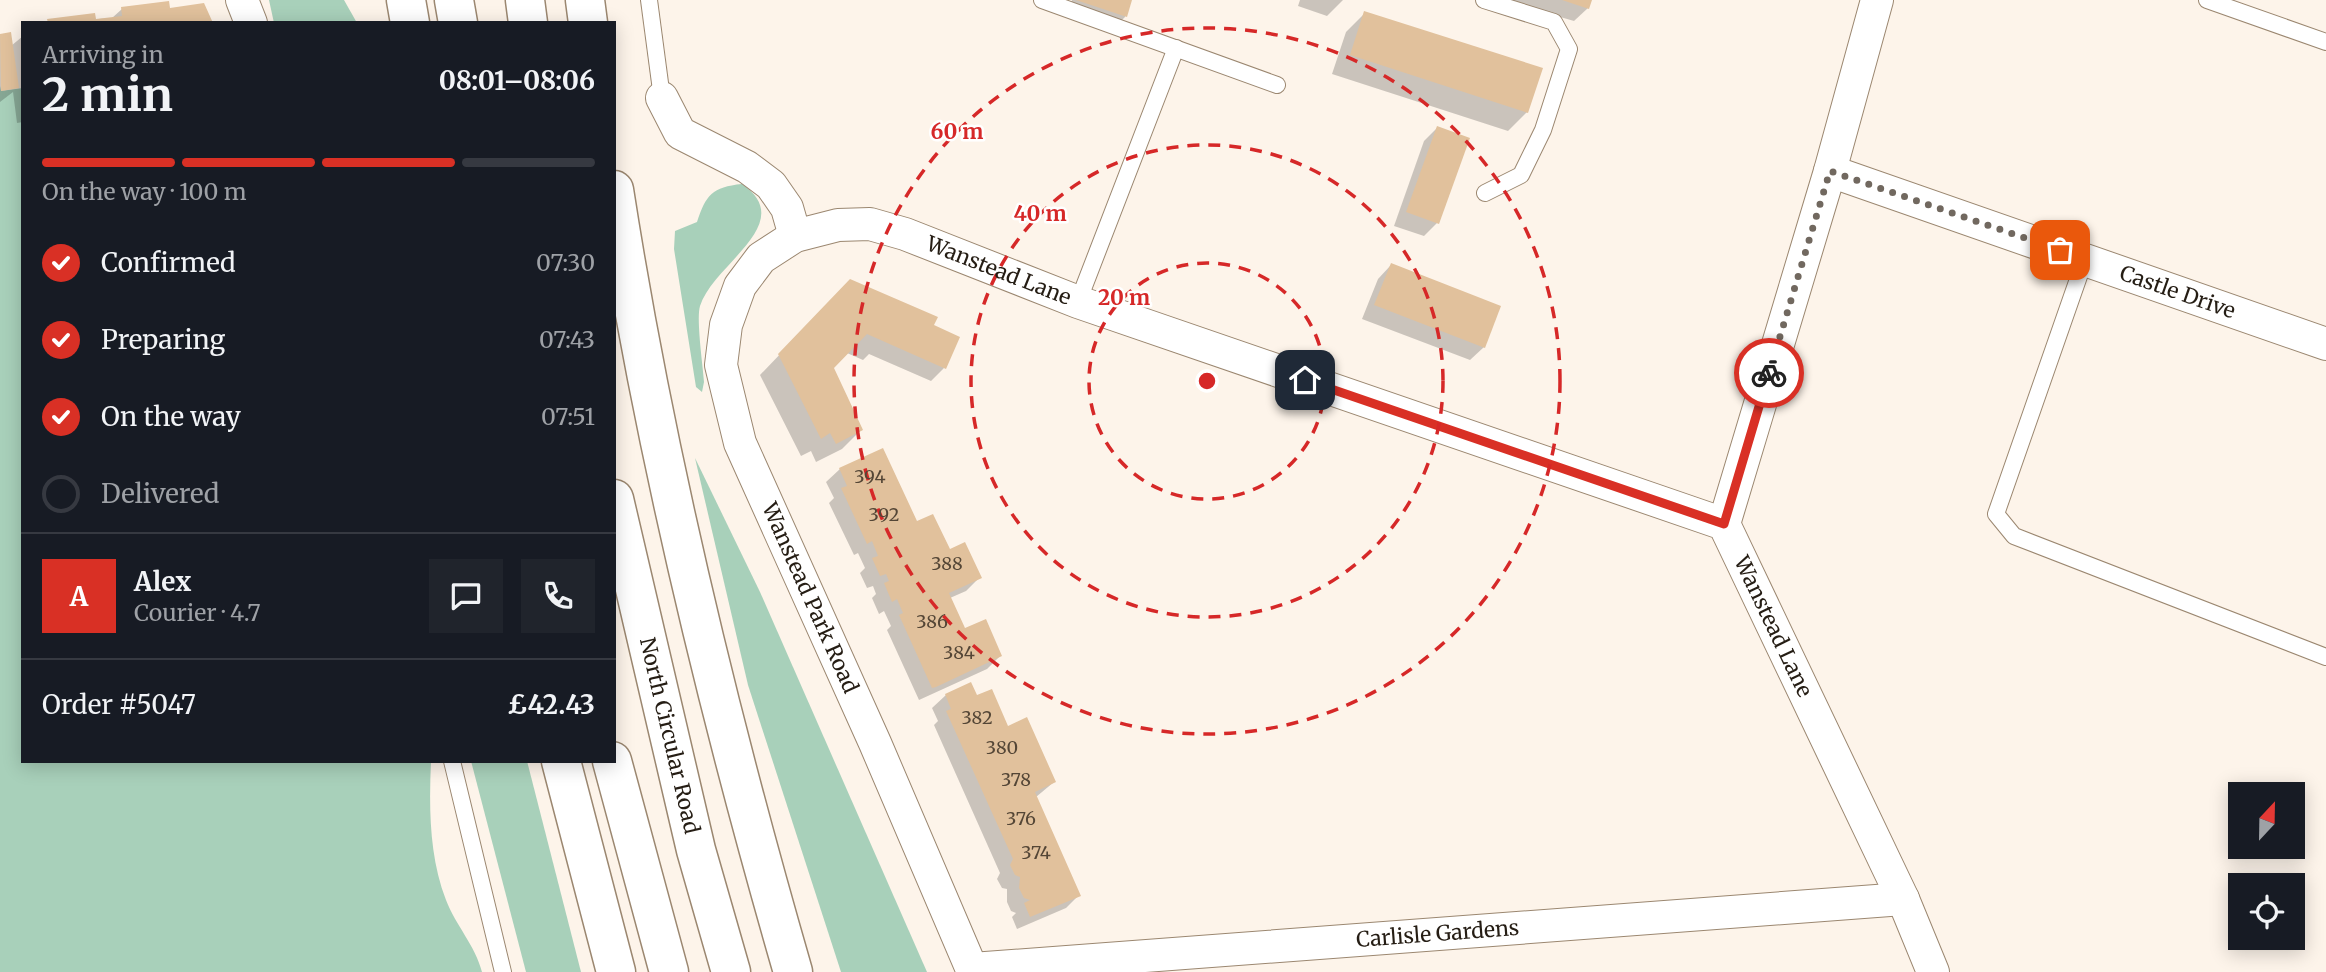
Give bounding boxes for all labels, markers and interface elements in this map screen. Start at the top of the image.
text: Arriving in [42,40,164,69]
text: 08:01–08:06 [439,64,595,97]
text: 2 min [42,66,173,124]
text: 60 m [931,118,983,145]
text: On the way · 100 m [42,177,247,206]
text: 40 m [1013,200,1067,227]
pin [2030,220,2090,280]
street label: Wanstead Lane [922,229,1075,311]
icon: bag [2041,231,2079,269]
icon: check [42,244,80,282]
text: Confirmed [101,246,236,279]
text: 07:30 [536,248,595,277]
street label: Castle Drive [2116,259,2239,324]
text: 20 m [1098,284,1150,311]
icon: check [42,321,80,359]
text: Preparing [101,323,225,356]
text: 07:43 [539,325,595,354]
courier [1734,338,1804,408]
pin [1275,350,1335,410]
icon: bike [1750,354,1788,392]
icon: home [1286,361,1324,399]
centre of rings [1195,369,1219,393]
icon: check [42,398,80,436]
text: On the way [101,400,241,433]
text: 07:51 [541,402,595,431]
house number: 394 [854,465,886,488]
text: Delivered [101,477,220,510]
street label: Wanstead Park Road [756,497,865,698]
house number: 392 [869,503,899,526]
street label: Wanstead Lane [1728,551,1819,701]
house number: 388 [931,552,963,575]
button: chat [429,559,503,633]
button: phone [521,559,595,633]
text: Alex [134,565,191,598]
text: A [70,580,88,613]
text: Courier · 4.7 [134,598,261,627]
house number: 386 [916,610,948,633]
street label: North Circular Road [634,635,706,837]
house number: 384 [943,641,975,664]
text: Order #5047 [42,688,196,721]
text: £42.43 [508,688,595,721]
house number: 382 [961,706,993,729]
house number: 380 [986,736,1018,759]
house number: 378 [1001,768,1031,791]
north arrow [2228,782,2305,859]
map controls [2228,782,2305,950]
house number: 376 [1006,807,1036,830]
house number: 374 [1021,841,1051,864]
button: locate [2228,873,2305,950]
street label: Carlisle Gardens [1355,914,1520,953]

